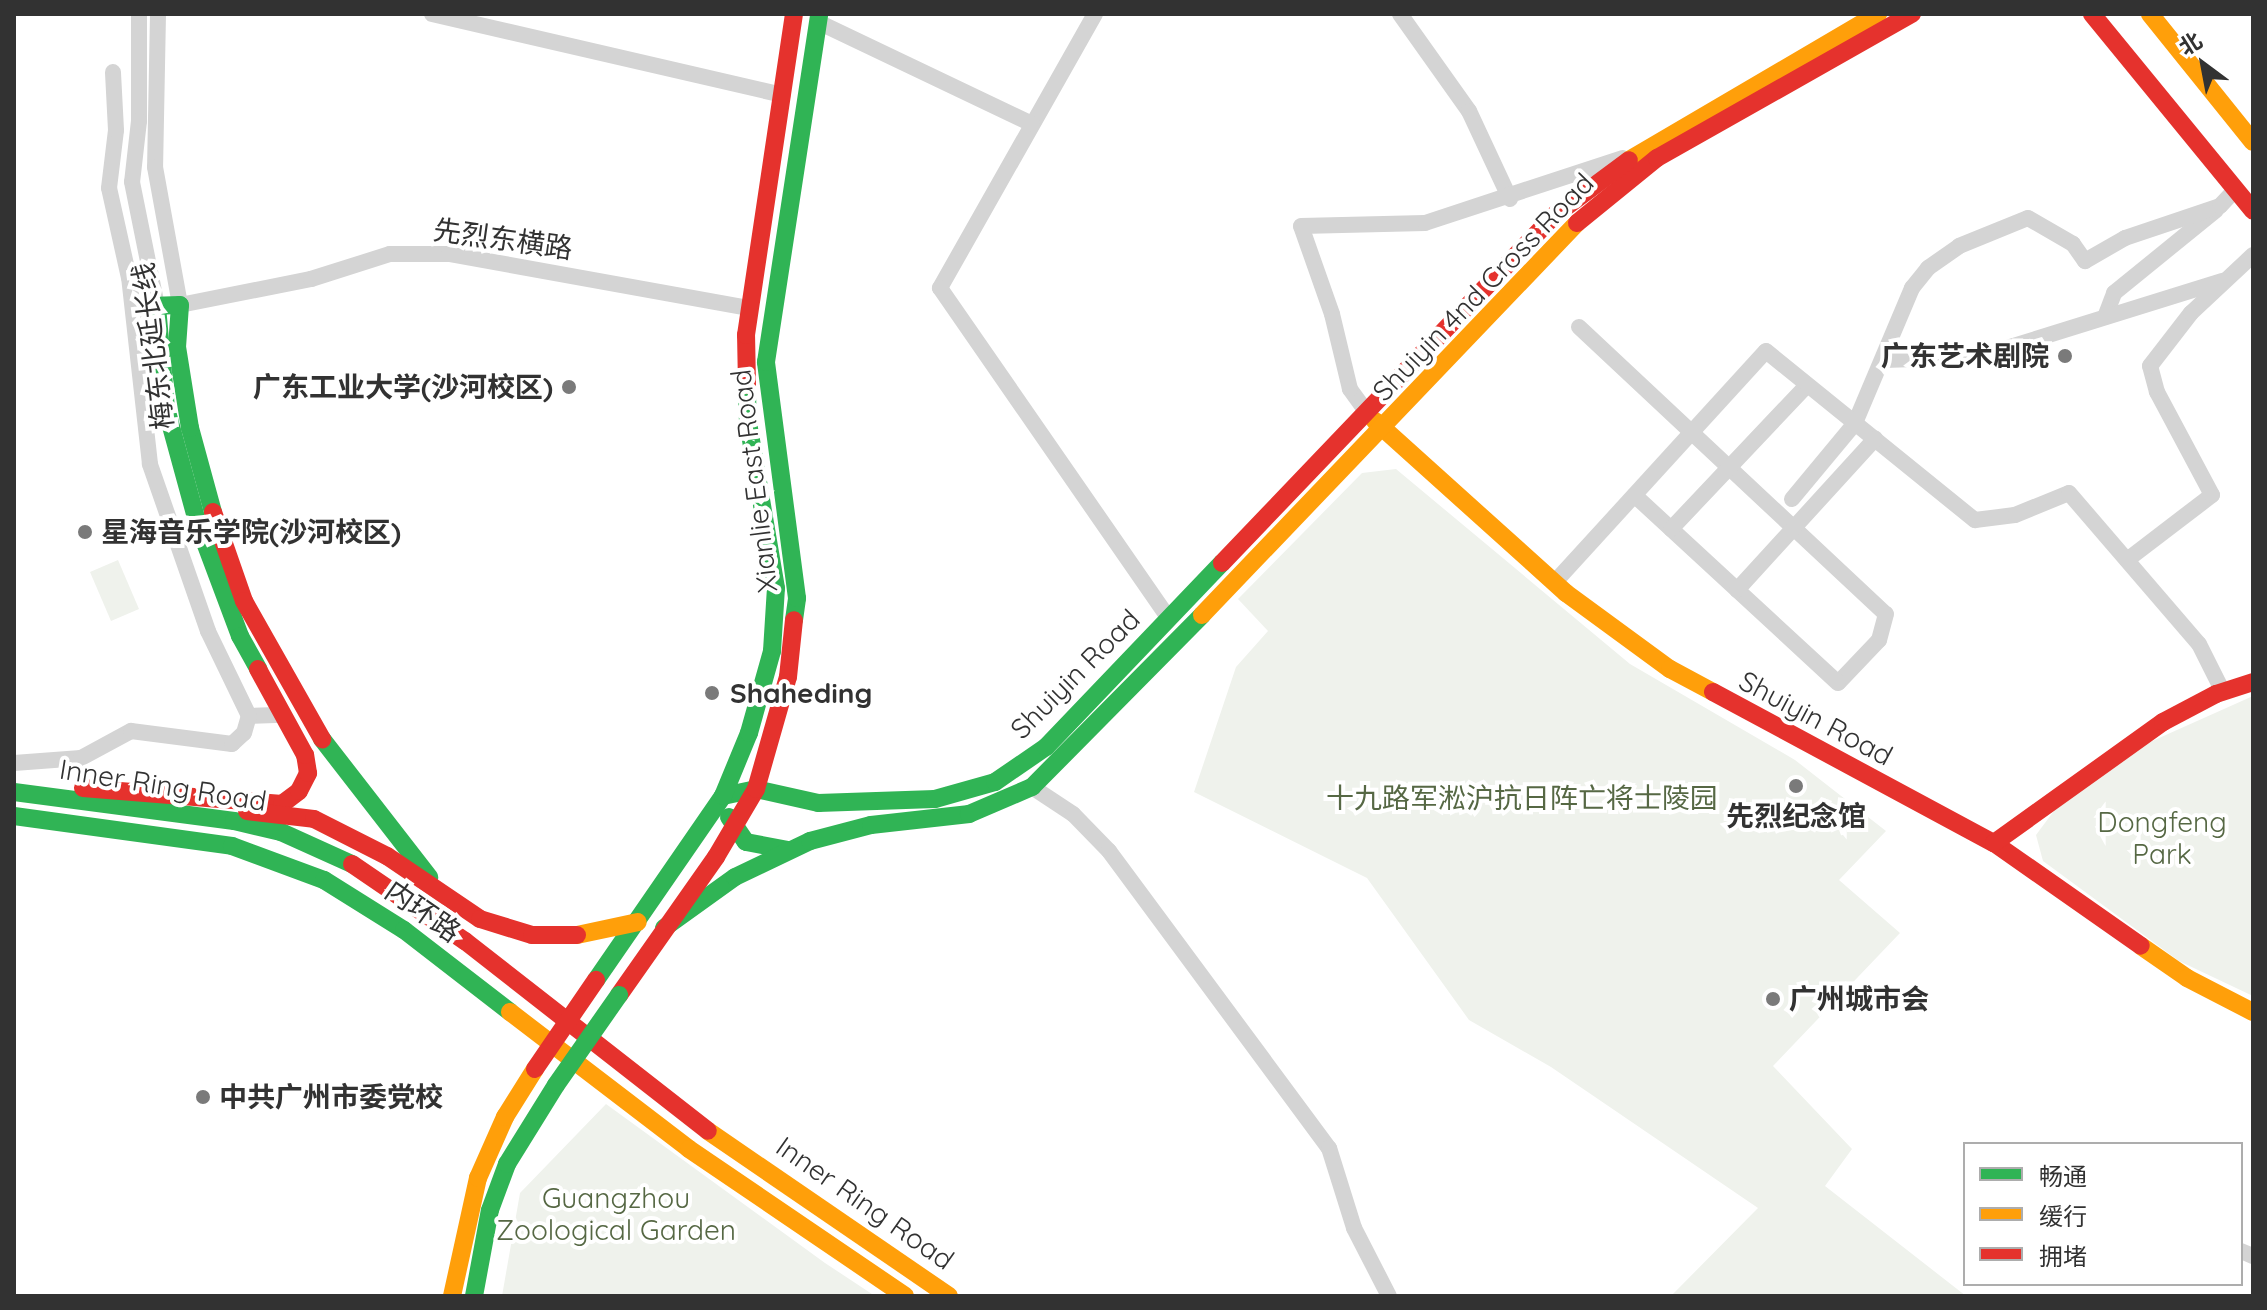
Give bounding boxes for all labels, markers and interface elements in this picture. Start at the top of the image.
north arrow [2163,24,2243,104]
text: 北 [2174,26,2207,61]
street label: Shuiyin 4nd Cross Road [1365,166,1601,408]
street label: 先烈东横路 [431,213,575,265]
street label: 梅东北延长线 [126,261,180,431]
place label: 广东艺术剧院 [1881,339,2049,373]
marker: 广东艺术剧院 [2056,347,2074,365]
street label: Xianlie East Road [724,367,784,595]
place label: 广东工业大学(沙河校区) [253,370,553,404]
marker: 广东工业大学(沙河校区) [560,378,578,396]
place label: 星海音乐学院(沙河校区) [101,515,401,549]
marker: 星海音乐学院(沙河校区) [76,523,94,541]
street label: Shuiyin Road [1003,602,1147,746]
street label: Shuiyin Road [1734,664,1898,772]
place label: Shaheding [730,676,872,710]
marker: Shaheding [701,682,723,704]
street label: Inner Ring Road [57,752,269,818]
marker: 先烈纪念馆 [1787,777,1805,795]
park label: 十九路军淞沪抗日阵亡将士陵园 [1326,781,1718,815]
place label: 先烈纪念馆 [1726,799,1866,833]
park label: Dongfeng Park [2097,805,2227,871]
street label: 内环路 [379,873,467,949]
place label: 广州城市会 [1789,982,1929,1016]
marker: 广州城市会 [1764,990,1782,1008]
place label: 中共广州市委党校 [219,1080,443,1114]
marker: 中共广州市委党校 [194,1088,212,1106]
street label: Inner Ring Road [770,1129,960,1277]
legend [1963,1142,2243,1286]
text: 畅通 [2039,1161,2087,1191]
park label: Guangzhou Zoological Garden [496,1181,736,1247]
text: 缓行 [2039,1201,2087,1231]
text: 拥堵 [2039,1241,2087,1271]

